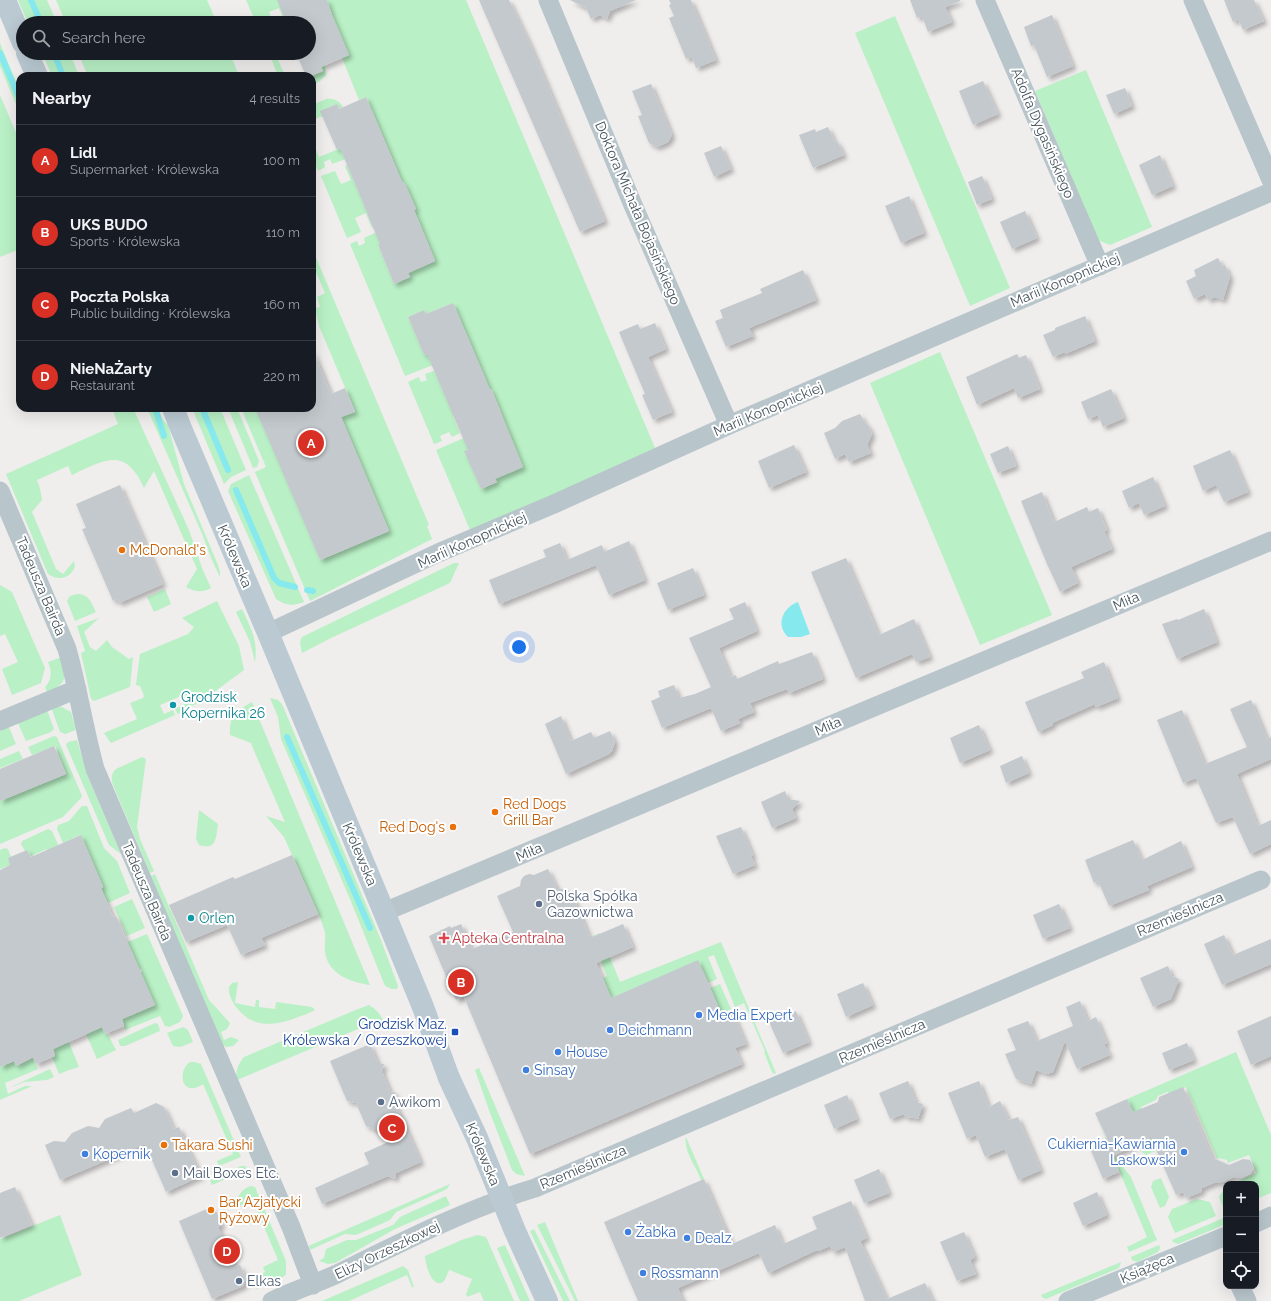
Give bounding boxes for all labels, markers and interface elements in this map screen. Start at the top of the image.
search box [16,16,316,60]
icon: search [30,27,52,49]
text: Search here [62,29,145,47]
street label: Adolfa Dygasińskiego [1008,65,1078,201]
text: Nearby [32,88,91,108]
text: 4 results [249,91,300,106]
street label: Doktora Michała Bojasińskiego [592,119,684,307]
text: Lidl [70,144,97,162]
text: A [41,153,49,168]
text: 100 m [263,153,300,168]
text: Supermarket · Królewska [70,162,219,177]
text: UKS BUDO [70,216,148,234]
text: B [41,225,49,240]
text: 110 m [266,225,300,240]
text: Sports · Królewska [70,234,180,249]
street label: Marii Konopnickiej [1008,250,1122,310]
text: Poczta Polska [70,288,169,306]
text: C [41,297,49,312]
text: 160 m [263,297,300,312]
text: Public building · Królewska [70,306,230,321]
text: NieNaŻarty [70,360,152,378]
text: D [40,369,50,384]
text: 220 m [263,369,300,384]
text: Restaurant [70,378,135,393]
street label: Marii Konopnickiej [711,379,825,439]
pin: A [298,428,324,458]
street label: Marii Konopnickiej [415,509,529,571]
street label: Królewska [215,522,255,590]
street label: Tadeusza Bairda [13,534,69,638]
place label: McDonald's [130,542,206,558]
marker: McDonald's [117,545,127,555]
street label: Miła [1110,588,1142,614]
your location [509,637,529,657]
place label: Grodzisk Kopernika 26 [181,689,265,721]
marker: Grodzisk Kopernika 26 [168,700,178,710]
street label: Miła [812,713,844,739]
place label: Red Dogs Grill Bar [503,796,566,828]
marker: Red Dogs Grill Bar [490,807,500,817]
place label: Red Dog's [379,819,445,835]
street label: Królewska [340,820,380,888]
marker: Red Dog's [448,822,458,832]
street label: Tadeusza Bairda [119,839,175,943]
street label: Miła [513,839,545,865]
place label: Polska Spółka Gazownictwa [547,888,638,920]
street label: Rzemieślnicza [1134,889,1226,939]
marker: Polska Spółka Gazownictwa [534,899,544,909]
place label: Orlen [199,910,235,926]
marker: Orlen [186,913,196,923]
place label: Apteka Centralna [452,930,564,946]
marker: Apteka Centralna [439,933,449,943]
pin: B [448,967,474,997]
place label: Media Expert [707,1007,793,1023]
marker: Media Expert [694,1010,704,1020]
place label: Grodzisk Maz. Królewska / Orzeszkowej [283,1016,447,1048]
street label: Rzemieślnicza [836,1016,928,1066]
place label: Deichmann [618,1022,692,1038]
marker: Deichmann [605,1025,615,1035]
marker: Grodzisk Maz. Królewska / Orzeszkowej [450,1027,460,1037]
place label: House [566,1044,608,1060]
marker: House [553,1047,563,1057]
place label: Sinsay [534,1062,576,1078]
marker: Sinsay [521,1065,531,1075]
place label: Awikom [389,1094,441,1110]
marker: Awikom [376,1097,386,1107]
pin: C [379,1113,405,1143]
street label: Królewska [463,1120,503,1188]
place label: Cukiernia-Kawiarnia Laskowski [1047,1136,1176,1168]
place label: Takara Sushi [172,1137,253,1153]
marker: Takara Sushi [159,1140,169,1150]
street label: Rzemieślnicza [537,1142,629,1192]
place label: Kopernik [93,1146,151,1162]
marker: Cukiernia-Kawiarnia Laskowski [1179,1147,1189,1157]
marker: Kopernik [80,1149,90,1159]
place label: Mail Boxes Etc. [183,1165,279,1181]
marker: Mail Boxes Etc. [170,1168,180,1178]
map controls [1223,1181,1259,1289]
button: + [1223,1181,1259,1217]
place label: Bar Azjatycki Ryżowy [219,1194,301,1226]
marker: Bar Azjatycki Ryżowy [206,1205,216,1215]
button: − [1223,1217,1259,1253]
street label: Elizy Orzeszkowej [332,1218,442,1282]
place label: Żabka [636,1222,676,1240]
marker: Żabka [623,1227,633,1237]
place label: Dealz [695,1230,732,1246]
marker: Dealz [682,1233,692,1243]
pin: D [214,1236,240,1266]
street label: Książęca [1118,1250,1176,1286]
button: locate [1223,1253,1259,1289]
place label: Rossmann [651,1265,719,1281]
marker: Rossmann [638,1268,648,1278]
place label: Elkas [247,1273,281,1289]
marker: Elkas [234,1276,244,1286]

